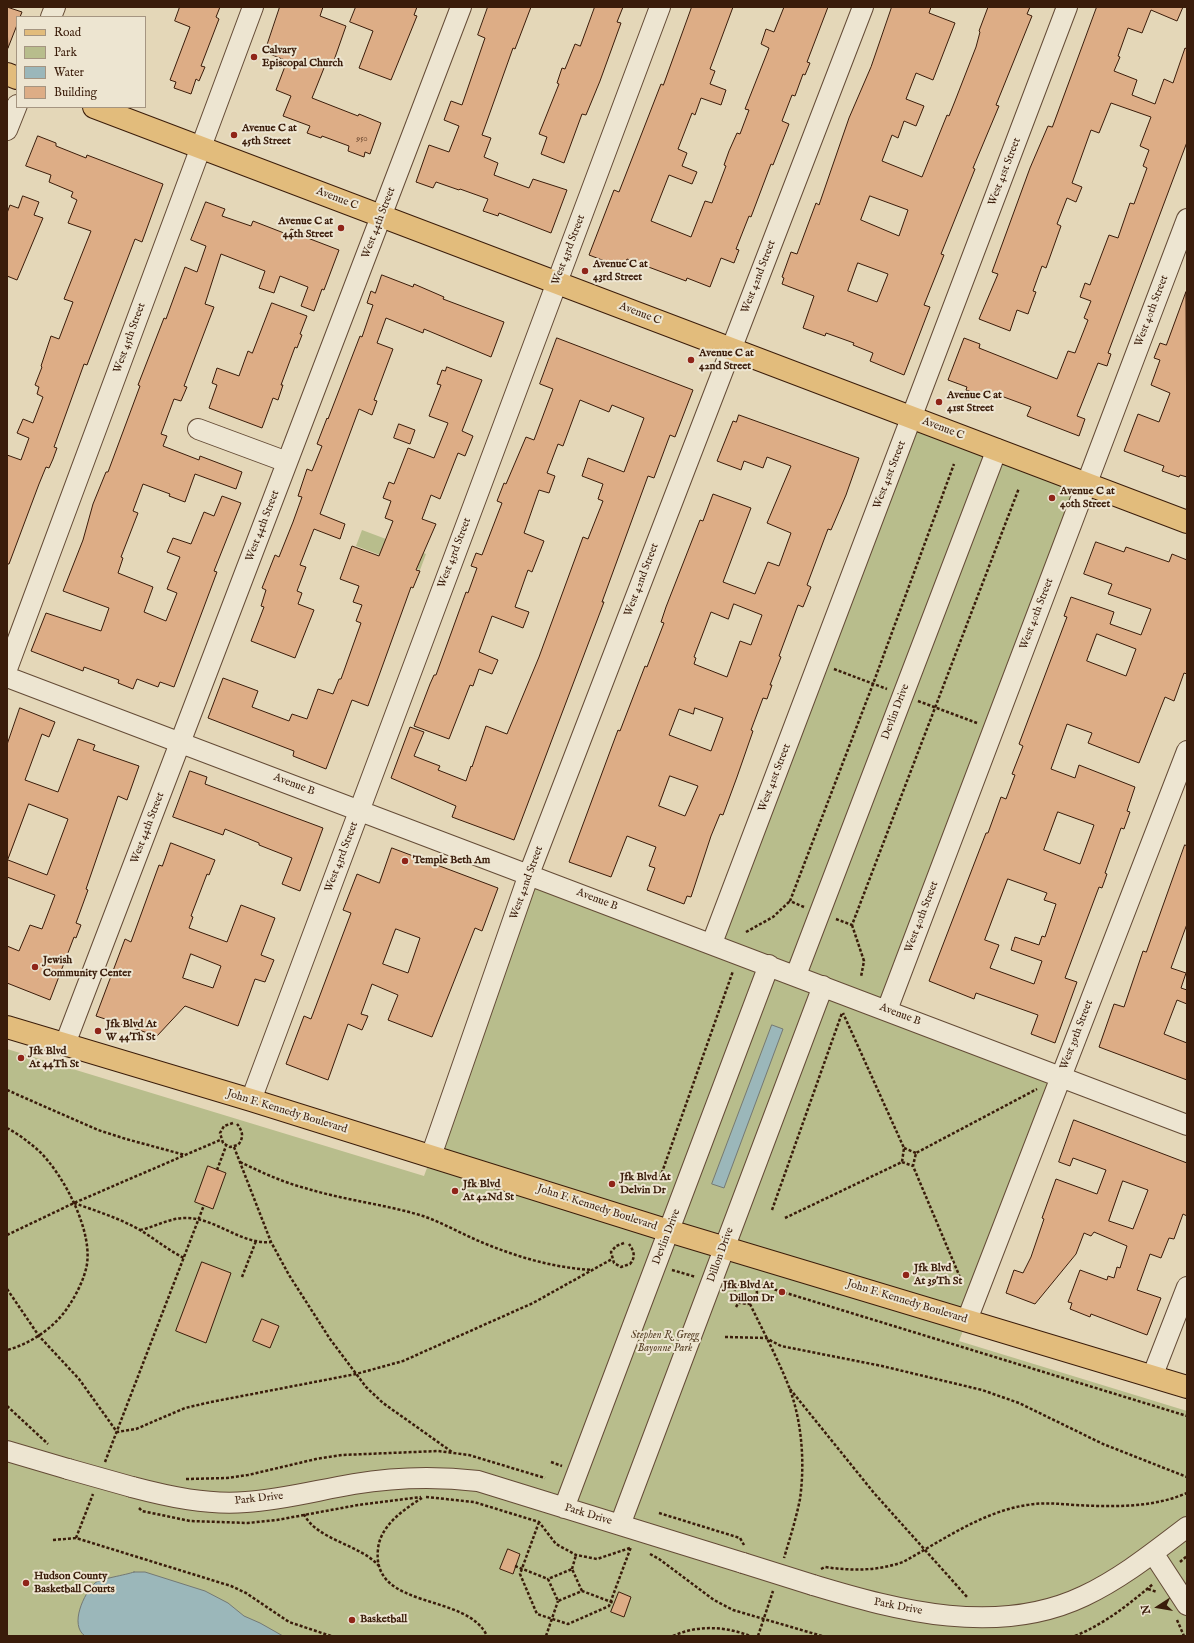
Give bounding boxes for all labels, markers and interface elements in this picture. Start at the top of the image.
legend [16,16,146,108]
text: Road [54,25,81,40]
place label: Calvary Episcopal Church [262,44,343,70]
text: Park [54,45,77,60]
marker: Calvary Episcopal Church [249,52,259,62]
text: Water [54,65,84,80]
text: Building [54,85,97,100]
place label: Avenue C at 45th Street [242,122,297,148]
marker: Avenue C at 45th Street [229,130,239,140]
house number: 950 [356,134,368,144]
street label: West 41st Street [986,136,1024,208]
street label: Avenue C [314,185,360,213]
street label: West 44th Street [359,186,399,260]
street label: West 43rd Street [550,213,588,287]
place label: Avenue C at 44th Street [278,215,333,241]
marker: Avenue C at 44th Street [336,223,346,233]
street label: West 42nd Street [739,239,779,315]
place label: Avenue C at 43rd Street [593,258,648,284]
marker: Avenue C at 43rd Street [580,266,590,276]
street label: West 40th Street [1132,274,1172,348]
street label: Avenue C [617,300,663,328]
street label: West 45th Street [111,301,149,375]
place label: Avenue C at 42nd Street [699,347,754,373]
marker: Avenue C at 42nd Street [686,355,696,365]
place label: Avenue C at 41st Street [947,389,1002,415]
marker: Avenue C at 41st Street [934,397,944,407]
street label: Avenue C [920,415,966,443]
street label: West 41st Street [871,439,909,511]
place label: Avenue C at 40th Street [1060,485,1115,511]
street label: West 44th Street [243,489,283,563]
marker: Avenue C at 40th Street [1047,493,1057,503]
street label: West 43rd Street [436,516,474,590]
street label: West 42nd Street [622,542,662,618]
street label: West 40th Street [1017,577,1057,651]
street label: Devlin Drive [879,682,913,742]
street label: West 41st Street [756,742,794,814]
street label: Avenue B [271,771,317,799]
street label: West 44th Street [128,791,168,865]
street label: West 43rd Street [323,820,361,894]
street label: West 42nd Street [508,845,546,921]
place label: Temple Beth Am [413,854,490,868]
marker: Temple Beth Am [400,856,410,866]
street label: West 40th Street [902,880,942,954]
street label: Avenue B [574,886,620,914]
place label: Jewish Community Center [43,954,131,980]
marker: Jewish Community Center [30,962,40,972]
street label: West 39th Street [1058,998,1096,1072]
street label: Avenue B [877,1001,923,1029]
place label: Jfk Blvd At W 44Th St [106,1018,157,1044]
marker: Jfk Blvd At W 44Th St [93,1026,103,1036]
place label: Jfk Blvd At 44Th St [29,1045,79,1071]
marker: Jfk Blvd At 44Th St [16,1053,26,1063]
street label: John F. Kennedy Boulevard [225,1087,349,1137]
place label: Jfk Blvd At Delvin Dr [620,1171,671,1197]
place label: Jfk Blvd At 42Nd St [463,1178,514,1204]
marker: Jfk Blvd At Delvin Dr [607,1179,617,1189]
street label: John F. Kennedy Boulevard [535,1182,659,1234]
marker: Jfk Blvd At 42Nd St [450,1186,460,1196]
street label: Devlin Drive [650,1207,684,1267]
street label: Dillon Drive [705,1226,737,1284]
place label: Jfk Blvd At 39Th St [914,1262,962,1288]
marker: Jfk Blvd At 39Th St [901,1270,911,1280]
street label: John F. Kennedy Boulevard [845,1277,969,1327]
place label: Jfk Blvd At Dillon Dr [723,1279,774,1305]
marker: Jfk Blvd At Dillon Dr [777,1287,787,1297]
park label: Stephen R. Gregg Bayonne Park [631,1329,699,1355]
street label: Park Drive [234,1490,284,1508]
street label: Park Drive [563,1502,613,1528]
place label: Hudson County Basketball Courts [34,1570,115,1596]
marker: Hudson County Basketball Courts [21,1578,31,1588]
north arrow [1138,1587,1178,1627]
street label: Park Drive [873,1596,923,1618]
text: N [1138,1603,1154,1616]
place label: Basketball [360,1613,407,1627]
marker: Basketball [347,1615,357,1625]

